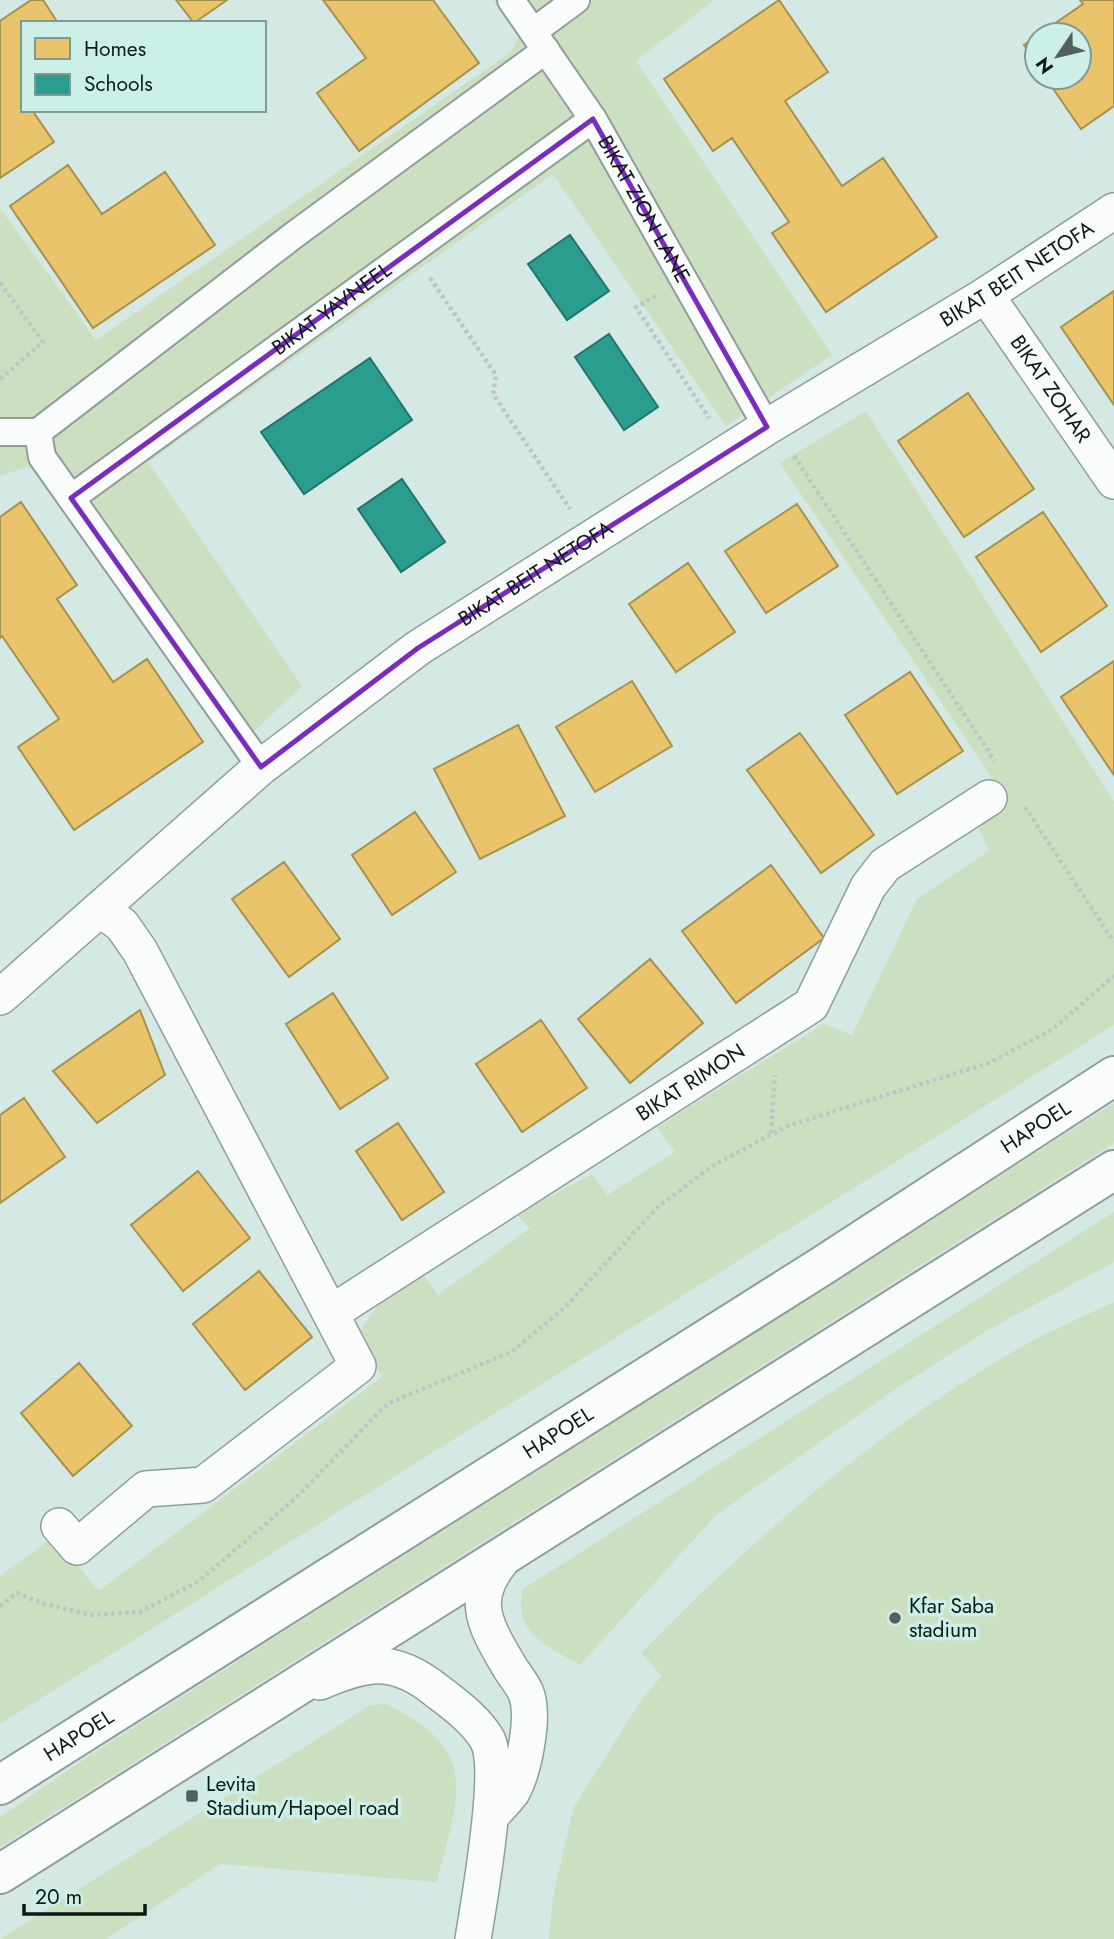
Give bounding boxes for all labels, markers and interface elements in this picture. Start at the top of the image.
legend [21,21,266,112]
north arrow [1023,21,1093,91]
text: Homes [84,34,146,64]
text: N [1029,52,1060,79]
text: Schools [84,69,153,99]
street label: BIKAT ZION LANE [590,130,697,288]
street label: BIKAT BEIT NETOFA [934,213,1100,334]
street label: BIKAT YAVNEEL [266,255,398,362]
street label: BIKAT ZOHAR [1003,329,1099,449]
street label: BIKAT BEIT NETOFA [452,513,619,634]
street label: BIKAT RIMON [630,1036,751,1129]
street label: HAPOEL [995,1093,1077,1161]
street label: HAPOEL [517,1399,600,1466]
place label: Kfar Saba stadium [909,1591,994,1645]
marker: Kfar Saba stadium [887,1610,903,1626]
street label: HAPOEL [38,1702,120,1769]
place label: Levita Stadium/Hapoel road [206,1769,399,1823]
marker: Levita Stadium/Hapoel road [184,1788,200,1804]
scale bar [24,1872,145,1916]
text: 20 m [35,1882,82,1912]

